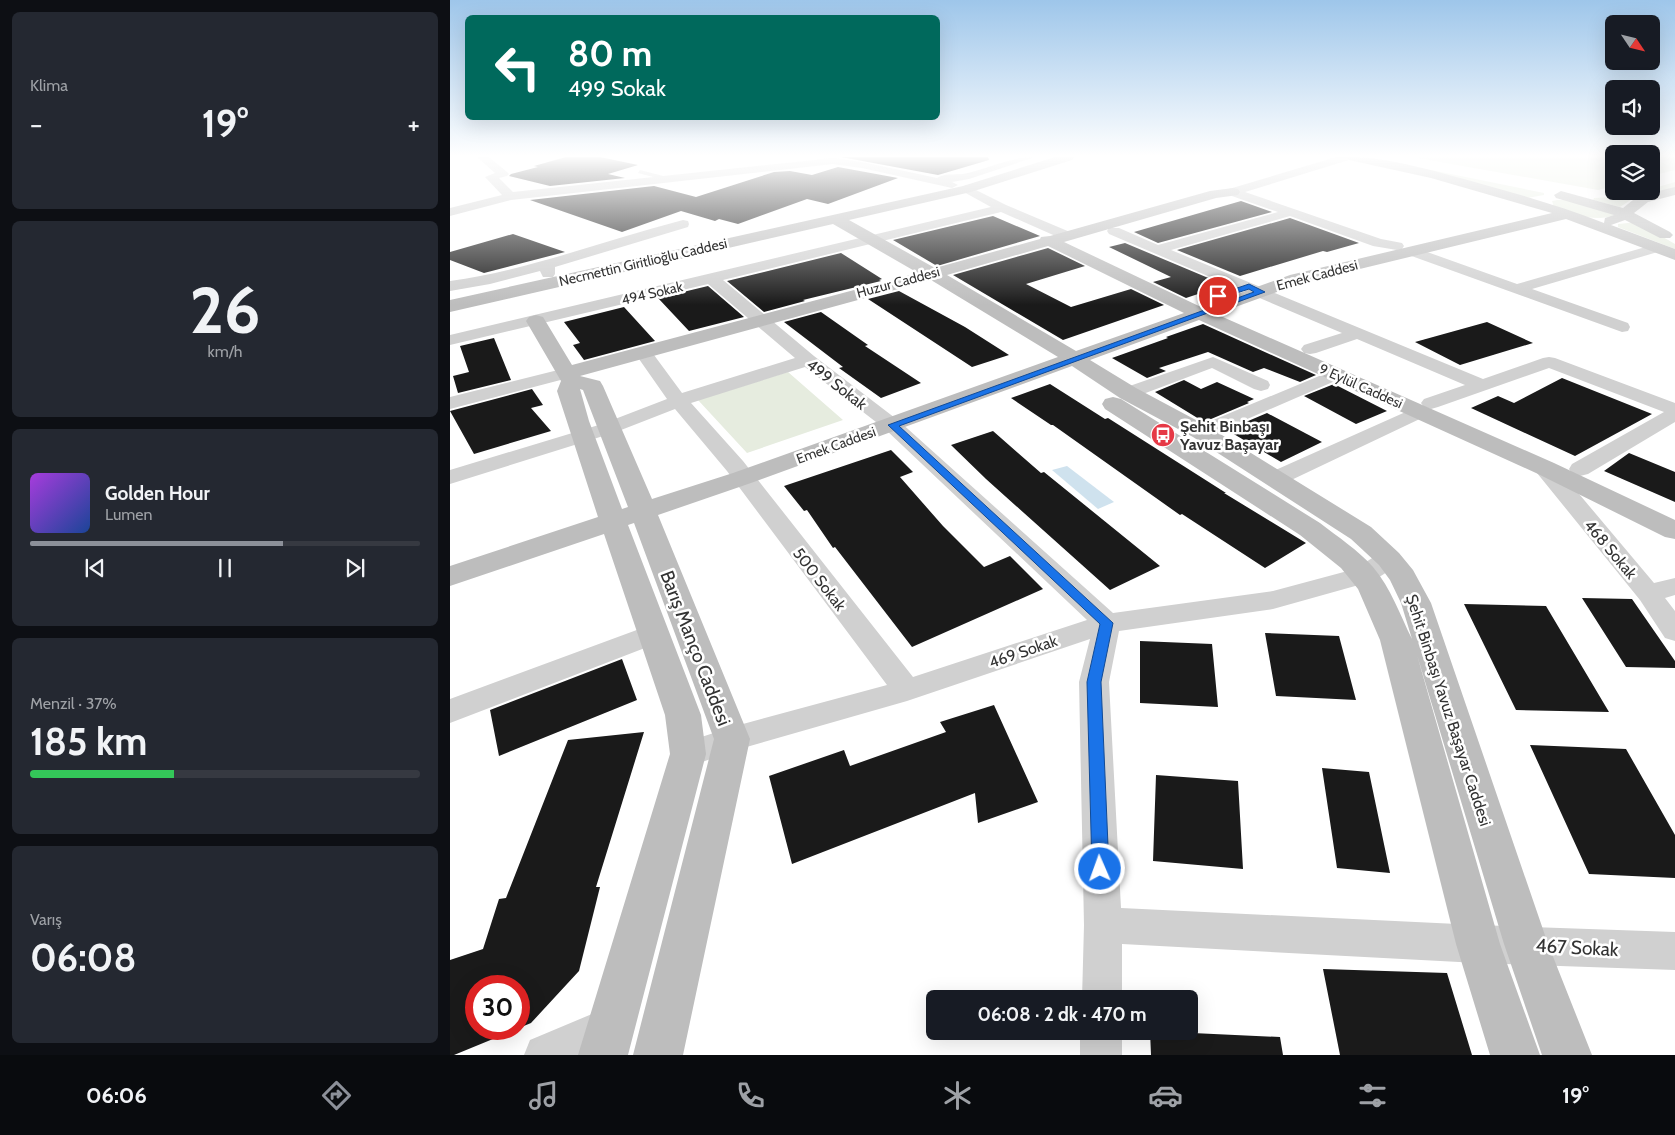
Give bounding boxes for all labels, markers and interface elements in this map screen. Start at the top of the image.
north arrow [1605,15,1660,70]
map controls [1605,15,1660,200]
text: 80 m [568,32,652,75]
icon: left [485,35,550,100]
text: 499 Sokak [568,75,666,102]
text: Klima [30,76,68,95]
button: sound [1605,80,1660,135]
text: 19° [202,100,248,147]
text: − [30,107,42,141]
text: + [408,107,420,141]
button: layers [1605,145,1660,200]
street label: Necmettin Giritlioğlu Caddesi [557,234,729,290]
street label: Emek Caddesi [1274,256,1360,294]
street label: Huzur Caddesi [854,262,942,302]
text: 26 [190,270,260,349]
pin [1197,275,1239,317]
street label: 494 Sokak [620,277,685,309]
icon: arrive [1204,282,1232,310]
text: km/h [207,342,243,361]
street label: 499 Sokak [803,355,871,414]
street label: 9 Eylül Caddesi [1316,360,1406,412]
place label: Şehit Binbaşı Yavuz Başayar [1179,417,1279,454]
street label: Emek Caddesi [794,422,878,468]
bus stop icon: Şehit Binbaşı Yavuz Başayar [1150,422,1176,448]
text: Golden Hour [105,482,210,505]
text: Lumen [105,505,152,524]
street label: 468 Sokak [1580,516,1641,584]
street label: 500 Sokak [789,544,851,615]
icon: previous [81,554,109,582]
icon: pause [211,554,239,582]
icon: next [341,554,369,582]
street label: Barış Manço Caddesi [655,567,736,729]
street label: Şehit Binbaşı Yavuz Başayar Caddesi [1402,592,1495,828]
street label: 469 Sokak [986,631,1061,672]
text: Menzil · 37% [30,694,117,713]
text: 185 km [30,718,147,765]
position arrow [1073,842,1125,894]
text: Varış [30,910,62,929]
text: 06:08 [30,934,136,981]
street label: 467 Sokak [1535,934,1620,961]
speed limit sign: 30 [465,975,530,1040]
text: 06:08 · 2 dk · 470 m [977,1003,1147,1026]
icon: directions [319,1078,354,1113]
icon: music [526,1078,561,1113]
icon: phone [733,1078,768,1113]
icon: climate [940,1078,975,1113]
icon: car [1148,1078,1183,1113]
icon: filters [1355,1078,1390,1113]
text: 06:06 [86,1082,147,1109]
text: 19° [1562,1082,1589,1109]

